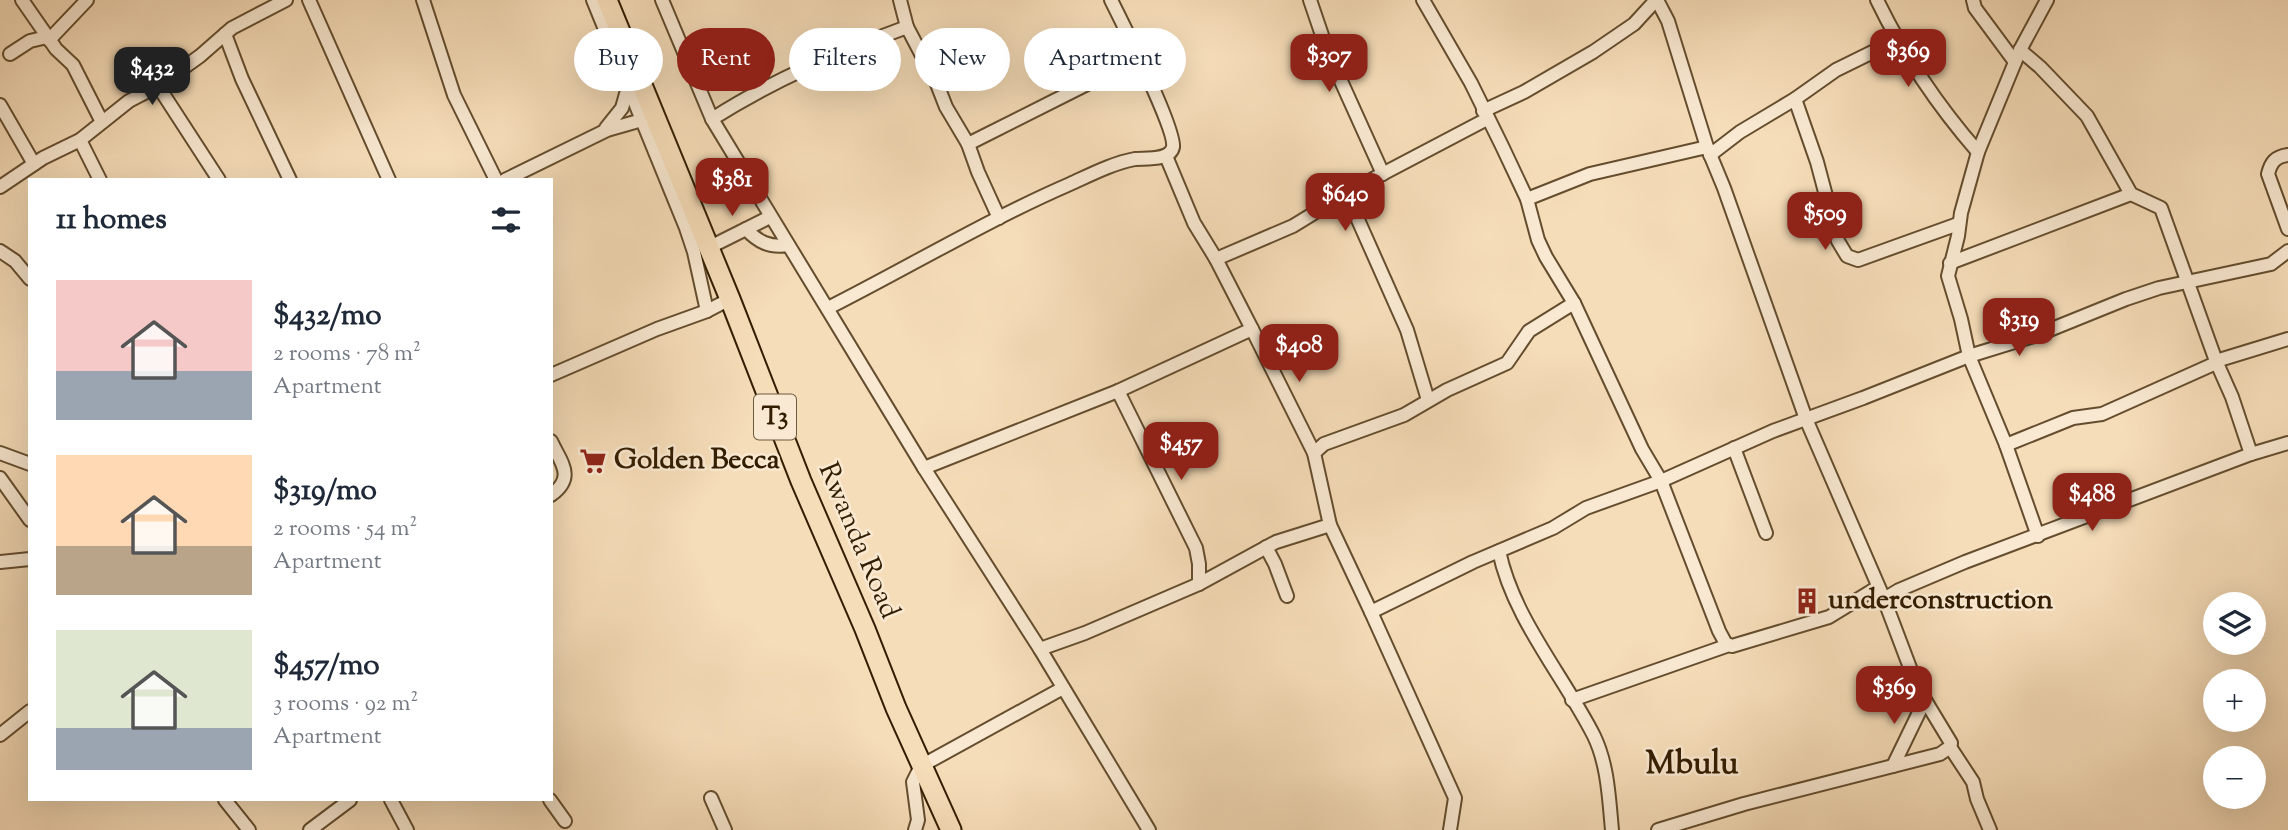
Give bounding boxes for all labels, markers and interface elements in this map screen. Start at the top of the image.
chip: Buy [574,28,663,91]
chip: Rent [677,28,775,91]
chip: Filters [789,28,901,91]
chip: New [915,28,1010,91]
chip: Apartment [1024,28,1186,91]
pin: $369 [1867,29,1949,89]
pin: $307 [1288,34,1370,94]
text: $369 [1886,35,1930,68]
text: $307 [1306,40,1352,73]
pin: $432 [111,48,193,107]
text: $432 [130,53,174,86]
pin: $381 [691,158,773,218]
text: $381 [712,164,752,197]
pin: $640 [1304,174,1386,233]
text: $640 [1322,179,1368,212]
pin: $509 [1784,192,1866,252]
text: $509 [1803,198,1847,231]
text: 11 homes [56,199,167,242]
icon: filters [487,201,525,239]
text: $432/mo [273,295,382,338]
pin: $319 [1978,298,2060,358]
text: $319 [1999,304,2039,337]
icon: home [112,308,196,392]
pin: $408 [1258,324,1340,384]
text: $408 [1275,330,1323,363]
text: 2 rooms · 78 m² [273,338,421,371]
text: Apartment [273,371,382,404]
road number: T3 [754,394,796,440]
pin: $457 [1140,422,1222,482]
text: $457 [1159,428,1203,461]
place label: Golden Becca [614,441,780,481]
supermarket icon: Golden Becca [578,446,608,476]
street label: Rwanda Road [807,457,909,626]
text: $319/mo [273,470,377,513]
pin: $488 [2051,474,2133,533]
text: $488 [2069,479,2115,512]
icon: home [112,483,196,567]
text: 2 rooms · 54 m² [273,513,417,546]
text: Apartment [273,546,382,579]
place label: underconstruction [1828,581,2053,621]
building icon: underconstruction [1792,586,1822,616]
map controls [2203,592,2266,809]
button: layers [2203,592,2266,655]
text: $457/mo [273,645,380,688]
icon: home [112,658,196,742]
pin: $369 [1853,666,1935,726]
button: + [2203,669,2266,732]
text: $369 [1872,672,1916,705]
text: 3 rooms · 92 m² [273,688,418,721]
text: Apartment [273,721,382,754]
district label: Mbulu [1646,742,1739,788]
button: − [2203,746,2266,809]

